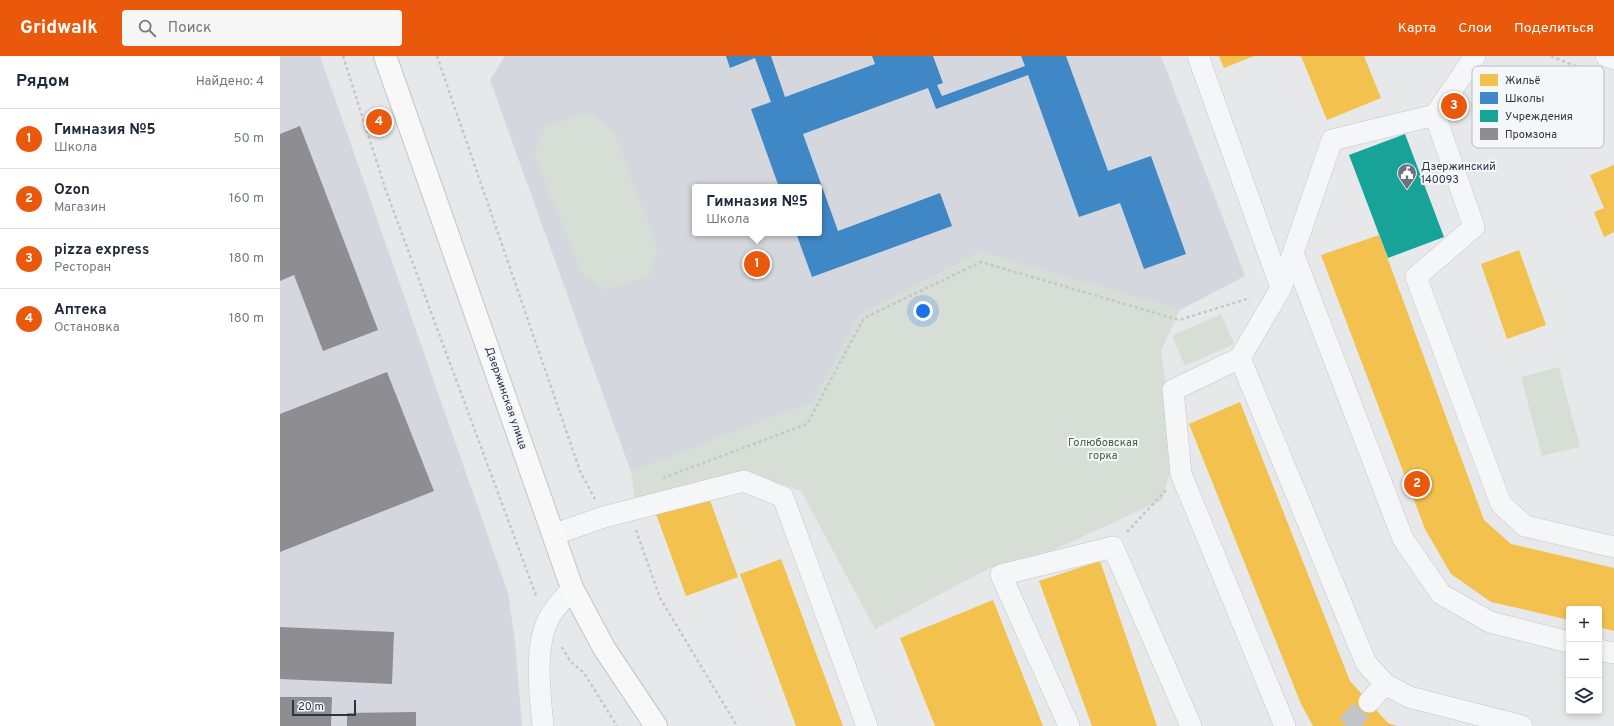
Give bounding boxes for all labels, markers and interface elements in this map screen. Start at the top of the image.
search box [122,10,402,46]
text: Gridwalk [20,16,98,40]
icon: search [136,17,158,39]
text: Поиск [168,19,212,38]
text: Карта [1398,20,1436,37]
text: Слои [1458,20,1492,37]
text: Поделиться [1514,20,1594,37]
legend [1472,66,1604,148]
text: Рядом [16,71,69,93]
text: Найдено: 4 [196,74,264,90]
text: Жильё [1505,74,1541,88]
pin: 3 [1441,91,1467,121]
text: Школы [1505,92,1544,106]
pin: 4 [366,107,392,137]
text: Учреждения [1505,110,1573,124]
text: Гимназия №5 [54,121,156,140]
text: Промзона [1505,128,1557,142]
text: 1 [26,131,32,147]
text: 50 m [234,131,264,147]
text: Школа [54,140,97,156]
place label: Дзержинский 140093 [1421,160,1496,187]
public building icon: Дзержинский 140093 [1396,162,1418,190]
text: Ozon [54,181,90,200]
popup [692,184,822,236]
text: 2 [25,191,33,207]
text: 160 m [229,191,264,207]
text: Гимназия №5 [706,193,808,212]
text: Магазин [54,200,106,216]
text: Школа [706,212,749,228]
text: pizza express [54,241,149,260]
pin: 1 [744,249,770,279]
text: 3 [25,251,33,267]
text: 180 m [229,251,264,267]
text: Ресторан [54,260,111,276]
text: Аптека [54,301,107,320]
your location [913,301,933,321]
text: 4 [25,311,33,327]
text: 180 m [229,311,264,327]
text: Остановка [54,320,120,336]
street label: Дзержинская улица [482,345,530,452]
park label: Голюбовская горка [1068,436,1138,463]
pin: 2 [1404,469,1430,499]
map controls [1566,606,1602,714]
button: + [1566,606,1602,642]
button: − [1566,642,1602,678]
button: layers [1566,678,1602,714]
scale bar [292,698,356,717]
text: 20 m [298,700,324,714]

